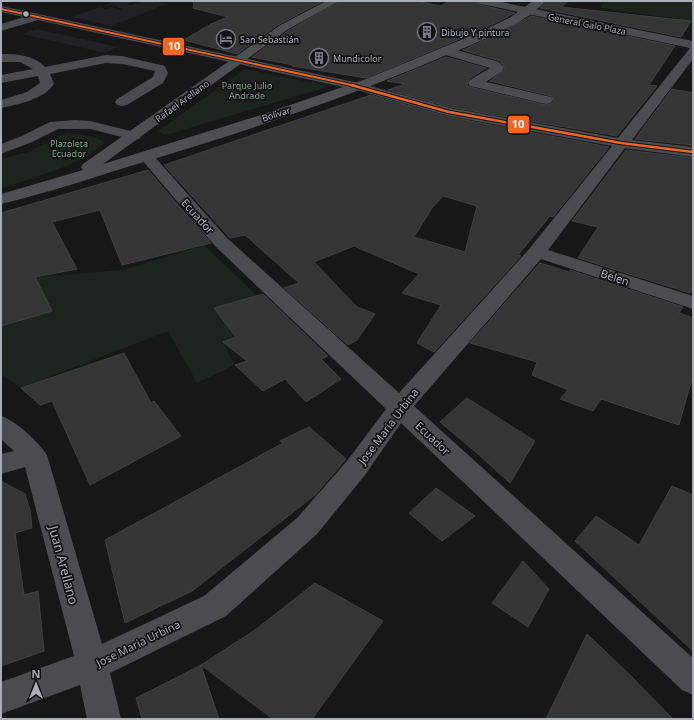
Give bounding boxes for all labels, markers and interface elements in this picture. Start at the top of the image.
unlabelled marker [21,9,31,19]
street label: General Galo Plaza [547,10,627,38]
building icon: Dibujo Y pintura [416,21,438,43]
place label: Dibujo Y pintura [441,26,509,39]
hotel icon: San Sebastián [215,28,237,50]
place label: San Sebastián [240,33,299,46]
line badge: 10 [162,37,185,56]
text: 10 [168,38,180,53]
building icon: Mundicolor [308,47,330,69]
place label: Mundicolor [333,52,382,65]
street label: Rafael Arellano [152,77,212,125]
park label: Parque Julio Andrade [222,79,272,102]
street label: Bolivar [260,103,292,125]
line badge: 10 [507,115,530,134]
text: 10 [512,116,524,131]
park label: Plazoleta Ecuador [50,137,88,160]
street label: Ecuador [178,195,218,237]
street label: Belen [599,265,631,289]
street label: Jose Maria Urbina [354,385,422,468]
street label: Ecuador [412,418,454,458]
street label: Juan Arellano [44,522,83,607]
street label: Jose Maria Urbina [93,616,183,670]
north arrow [16,664,56,704]
text: N [32,666,40,681]

